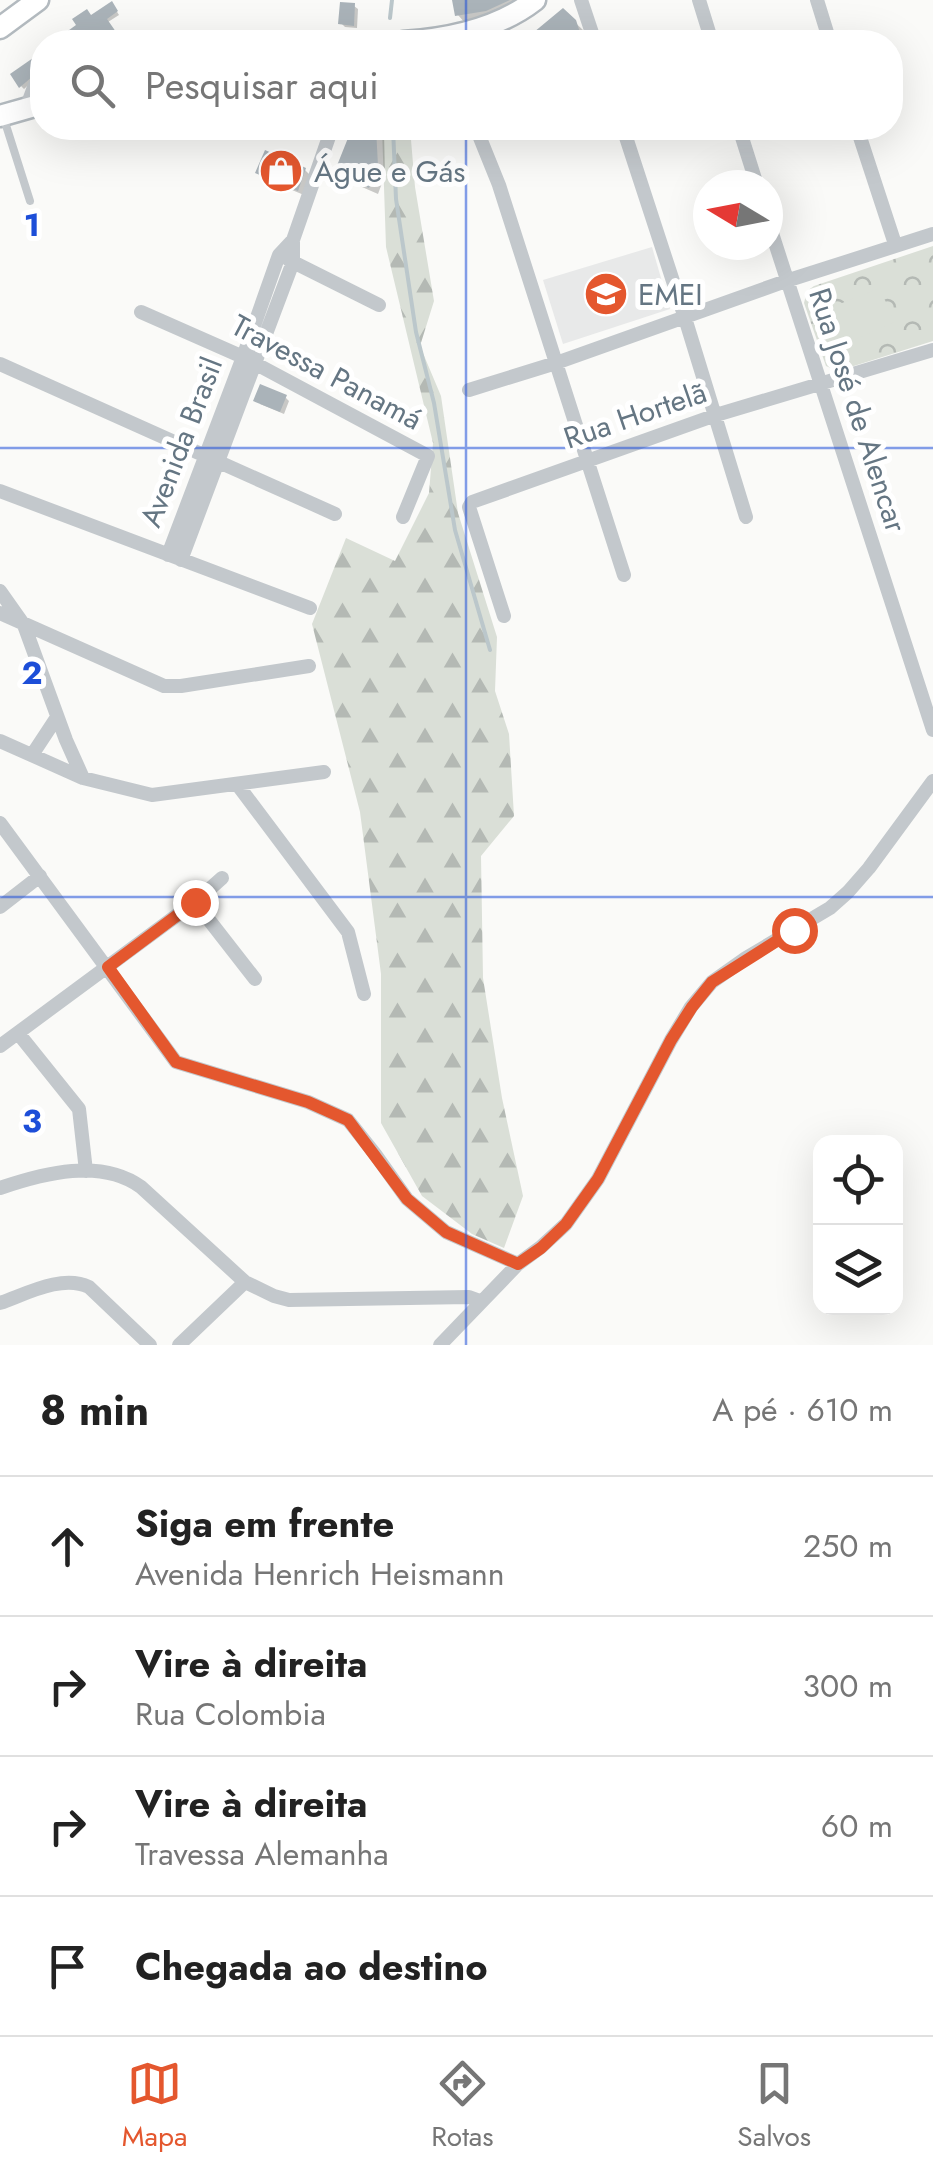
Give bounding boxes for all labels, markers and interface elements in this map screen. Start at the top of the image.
search box [30,30,903,140]
icon: search [65,58,120,113]
text: Pesquisar aqui [145,58,379,113]
shop icon: Águe e Gás [258,148,304,194]
place label: Águe e Gás [314,150,465,193]
north arrow [693,170,783,260]
text: 1 [24,202,40,248]
school or university icon: EMEI [583,271,629,317]
place label: EMEI [638,273,703,316]
street label: Rua José de Alencar [798,282,918,538]
street label: Travessa Panamá [224,304,430,440]
street label: Avenida Brasil [129,351,233,533]
street label: Rua Hortelã [558,371,712,459]
text: 2 [22,650,43,696]
route end [173,880,219,926]
route start [772,908,818,954]
text: 3 [22,1098,42,1144]
map controls [813,1135,903,1315]
button: locate [813,1135,903,1225]
button: layers [813,1225,903,1315]
text: 8 min [40,1380,149,1441]
text: A pé · 610 m [712,1387,893,1433]
text: Siga em frente [135,1496,394,1551]
icon: ahead [40,1519,95,1574]
text: 250 m [803,1523,893,1569]
text: Avenida Henrich Heismann [135,1551,505,1597]
text: Vire à direita [135,1636,368,1691]
icon: right [40,1659,95,1714]
text: 300 m [803,1663,893,1709]
text: Rua Colombia [135,1691,326,1737]
text: Vire à direita [135,1776,368,1831]
icon: right [40,1799,95,1854]
text: 60 m [821,1803,893,1849]
text: Travessa Alemanha [135,1831,389,1877]
icon: arrive [40,1939,95,1994]
text: Chegada ao destino [135,1939,488,1994]
tab: Mapa [122,2056,187,2157]
tab: Rotas [431,2056,494,2157]
tab: Salvos [737,2056,811,2157]

